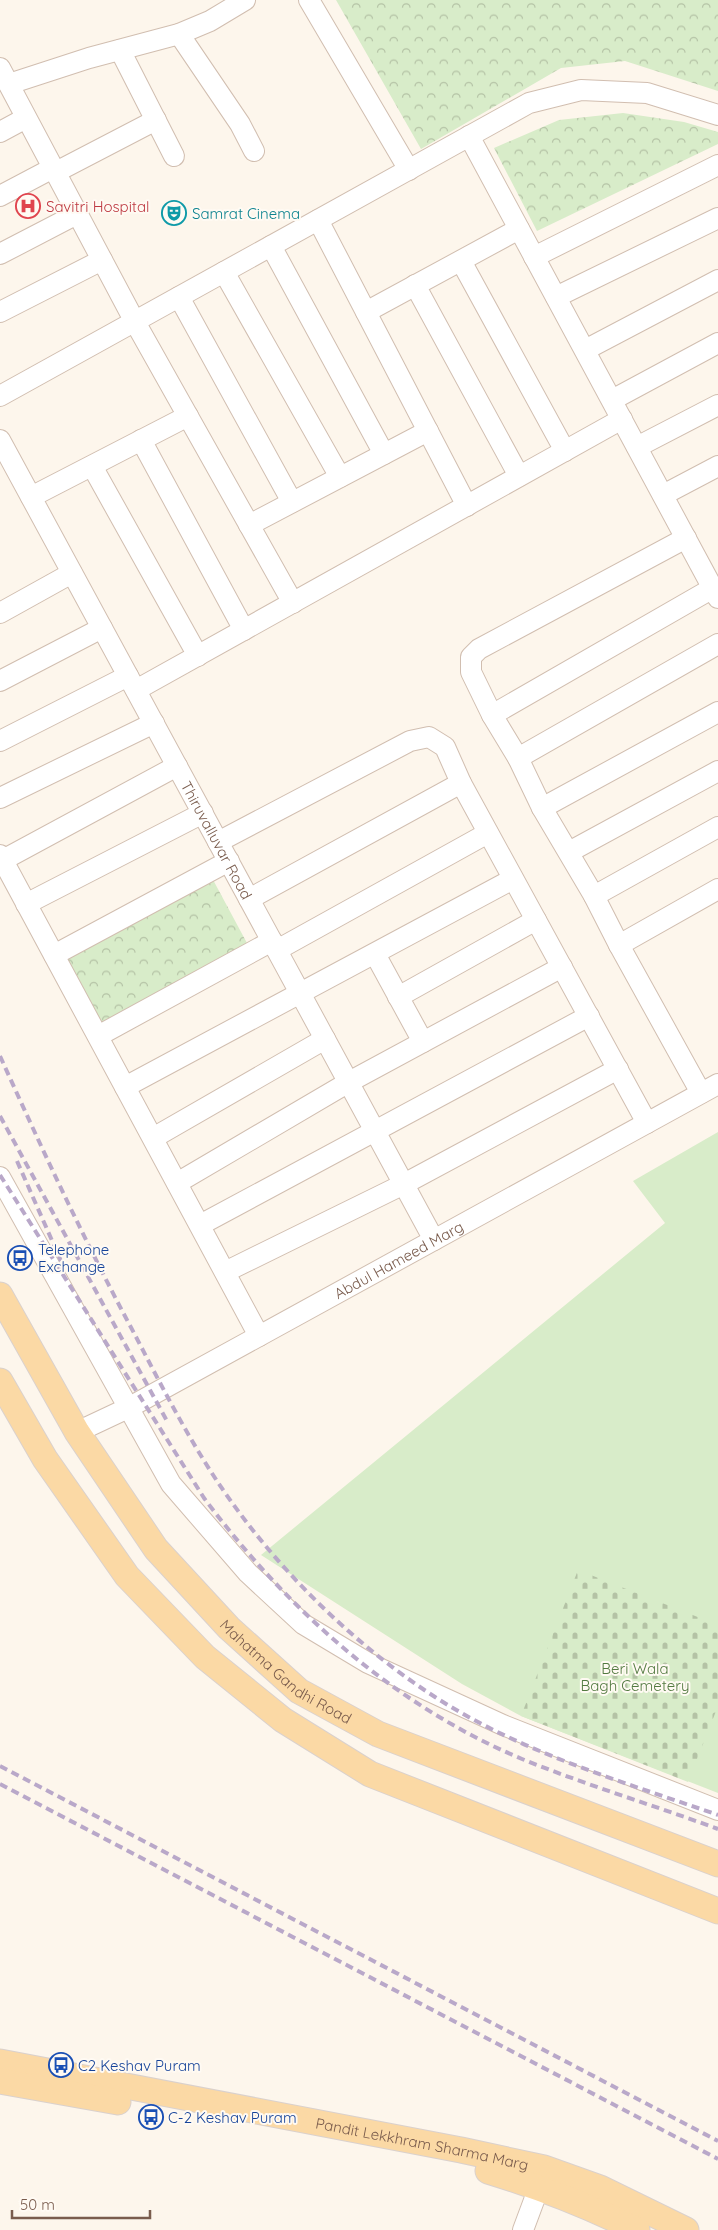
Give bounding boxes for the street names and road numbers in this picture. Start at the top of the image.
street label: Thiruvalluvar Road [177,778,257,902]
street label: Abdul Hameed Marg [331,1216,466,1303]
street label: Mahatma Gandhi Road [216,1615,355,1727]
street label: Pandit Lekkhram Sharma Marg [314,2113,530,2174]

